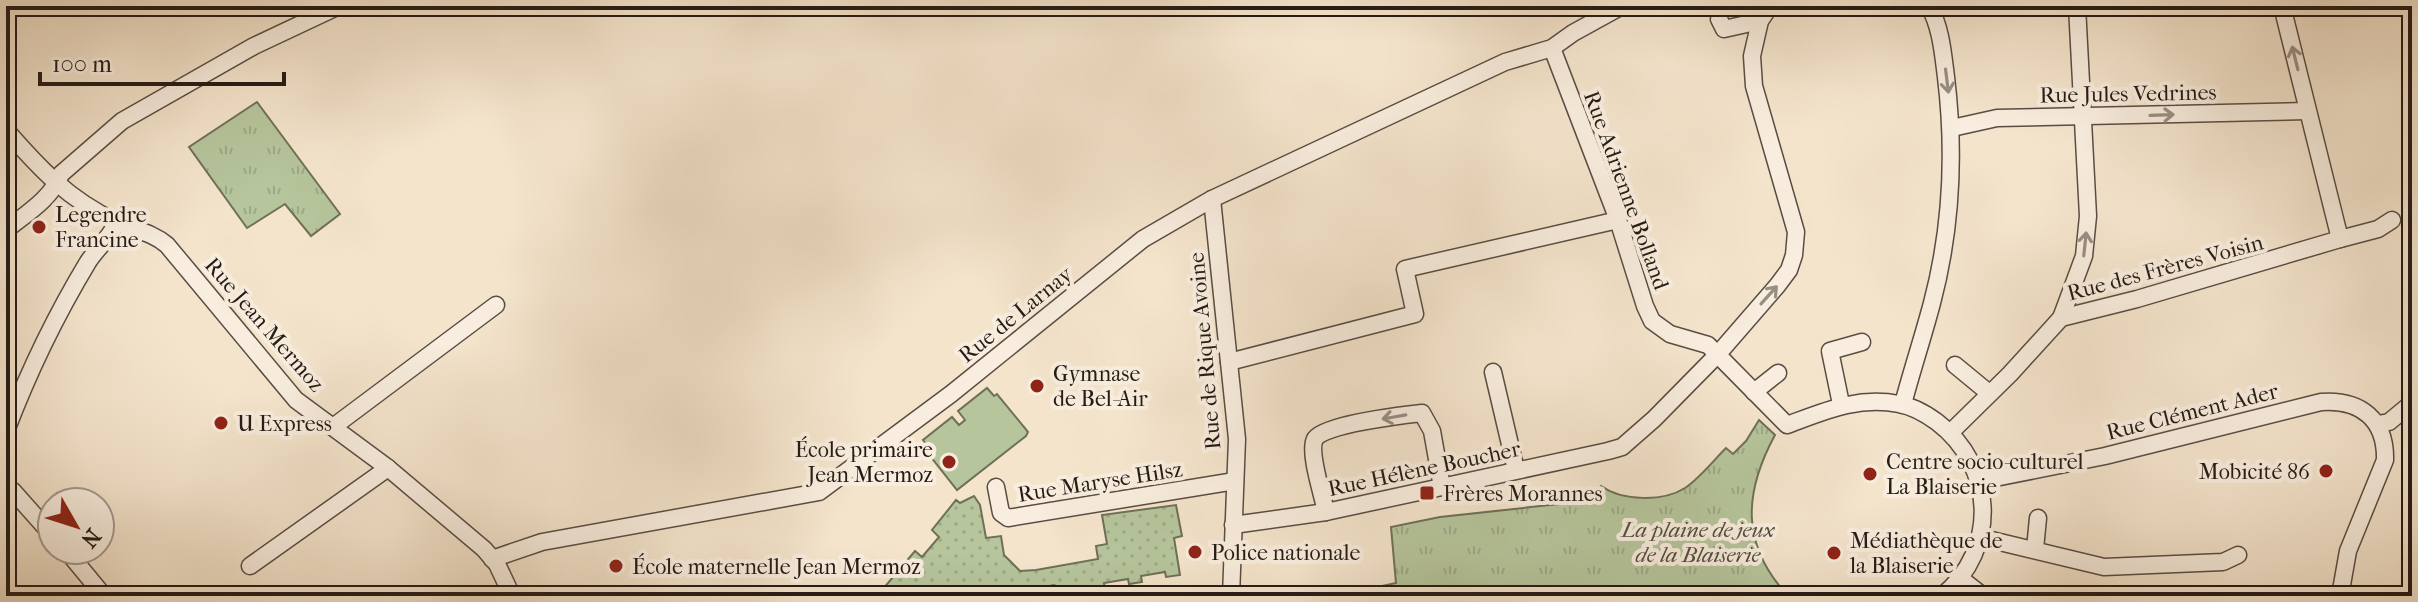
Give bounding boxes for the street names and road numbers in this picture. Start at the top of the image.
street label: Rue Jules Vedrines [2039,79,2217,109]
street label: Rue Adrienne Bolland [1578,87,1674,294]
street label: Rue des Frères Voisin [2064,229,2266,307]
street label: Rue de Rique Avoine [1183,251,1227,451]
street label: Rue Jean Mermoz [199,252,330,397]
street label: Rue de Larnay [954,260,1079,368]
street label: Rue Clément Ader [2104,378,2281,446]
street label: Rue Hélène Boucher [1326,436,1524,502]
street label: Rue Maryse Hilsz [1016,456,1185,508]

